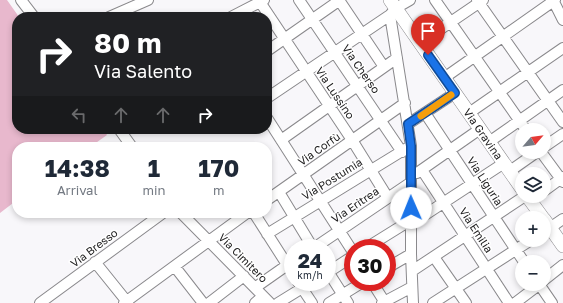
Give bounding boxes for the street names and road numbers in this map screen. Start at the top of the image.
street label: Via Cherso [340,42,383,96]
street label: Via Lussino [313,64,358,122]
street label: Via Gravina [461,106,506,162]
street label: Via Corfù [295,129,342,168]
street label: Via Liguria [465,154,506,207]
street label: Via Postumia [299,155,364,202]
street label: Via Eritrea [329,184,381,225]
street label: Via Emilia [457,205,496,255]
street label: Via Bresso [68,225,120,269]
street label: Via Cimitero [216,230,271,285]

